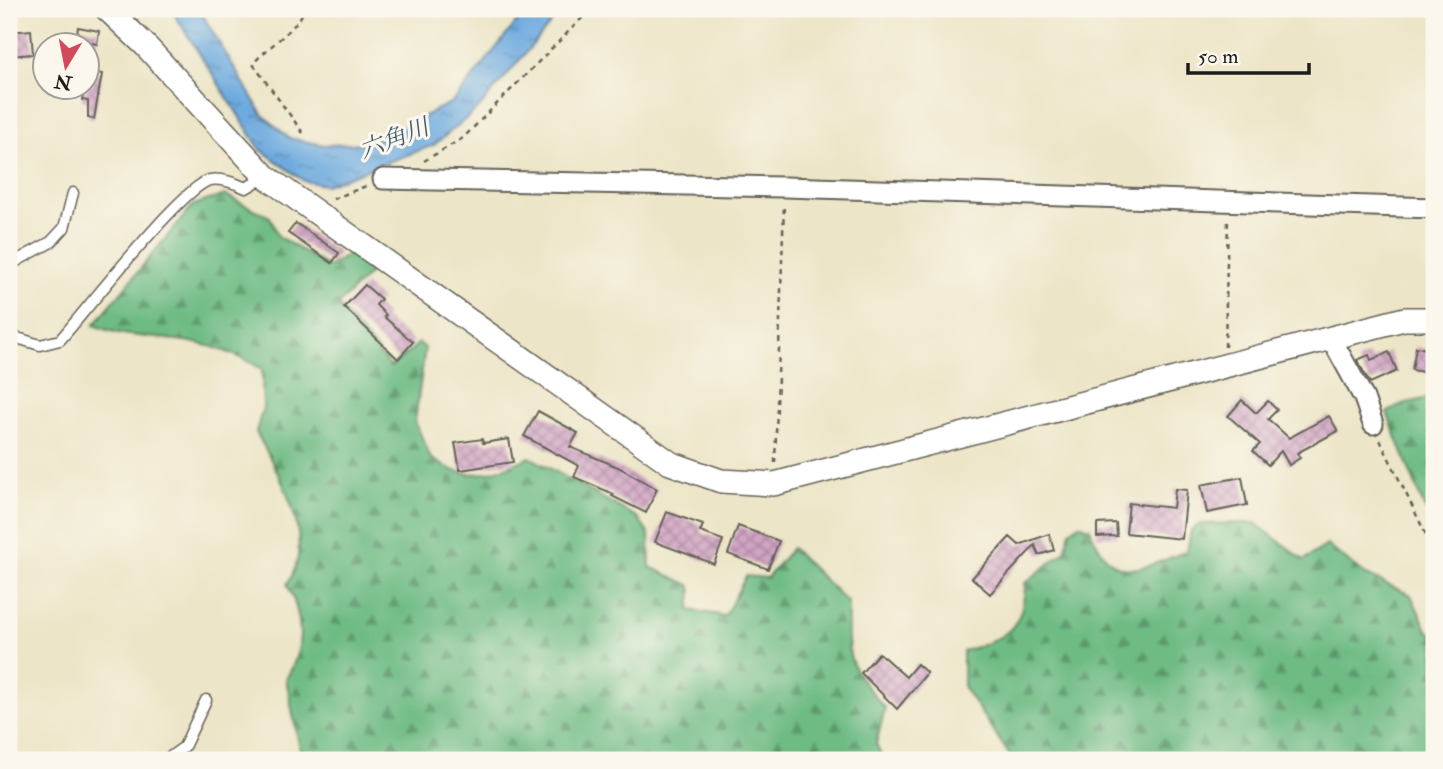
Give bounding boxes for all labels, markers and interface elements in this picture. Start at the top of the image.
north arrow [32,32,102,102]
scale bar [1188,32,1308,76]
text: 50 m [1198,43,1239,70]
text: N [52,68,75,95]
water label: 六角川 [355,111,436,166]

